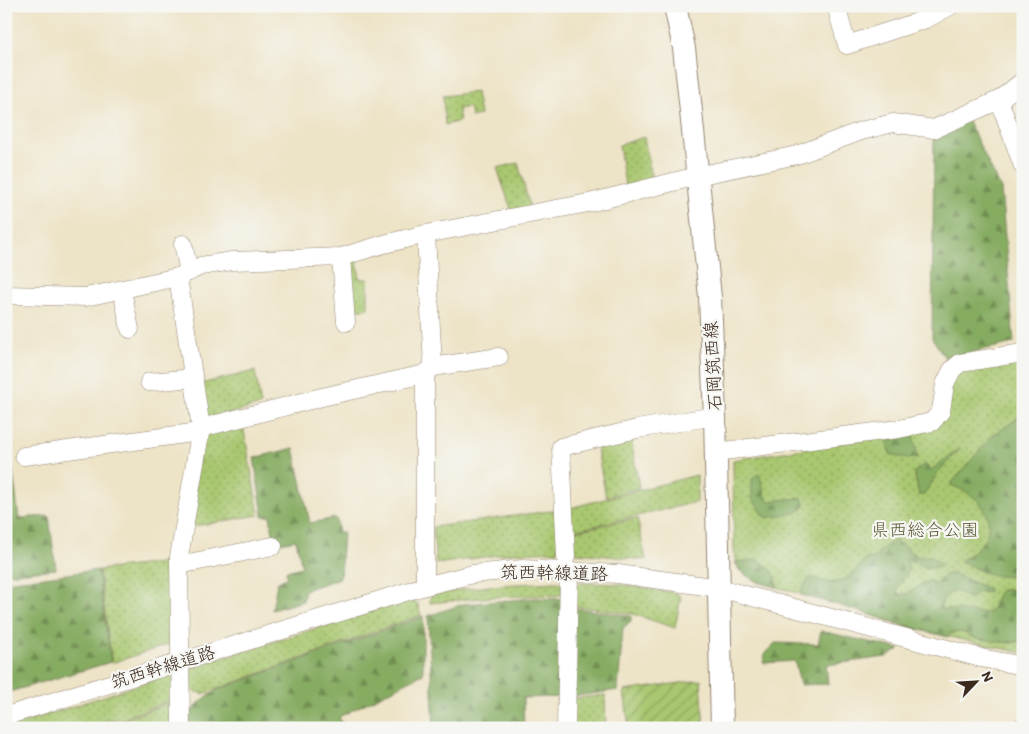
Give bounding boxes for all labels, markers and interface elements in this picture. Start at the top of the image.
street label: 石岡筑西線 [700,320,726,412]
park label: 県西総合公園 [871,519,979,541]
street label: 筑西幹線道路 [500,561,608,585]
street label: 筑西幹線道路 [108,641,218,693]
north arrow [952,656,1002,706]
text: N [978,669,997,685]

